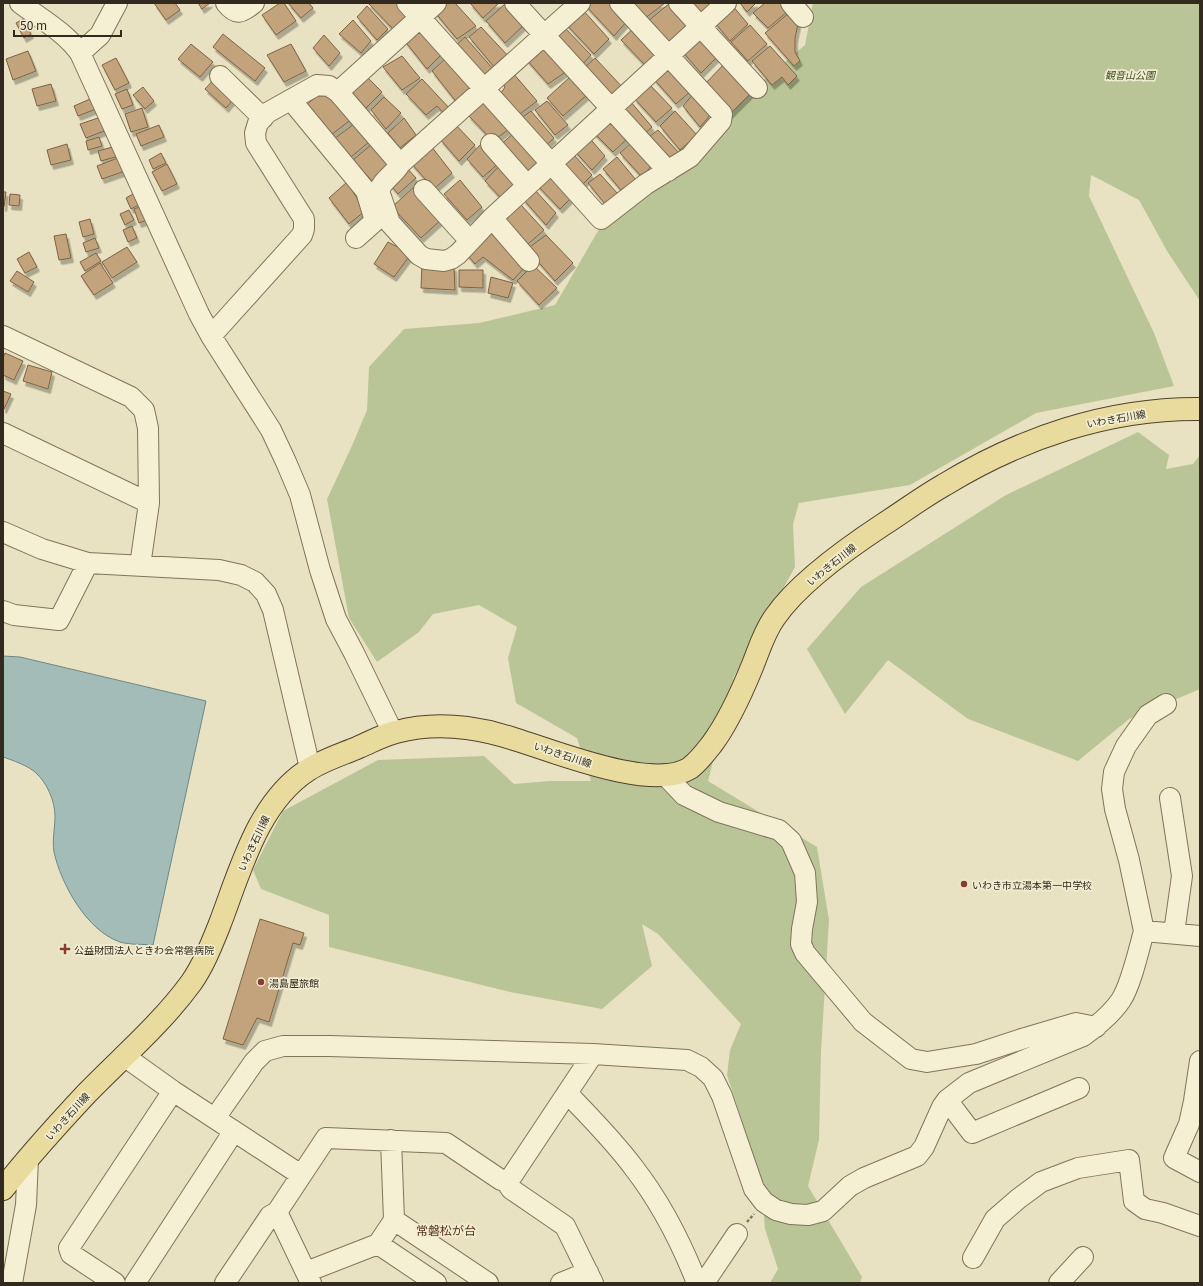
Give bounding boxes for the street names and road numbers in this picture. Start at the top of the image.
street label: いわき石川線 [1085,405,1147,431]
street label: いわき石川線 [803,539,859,589]
street label: いわき石川線 [532,738,594,770]
street label: いわき石川線 [234,813,272,873]
street label: いわき石川線 [41,1089,93,1143]

